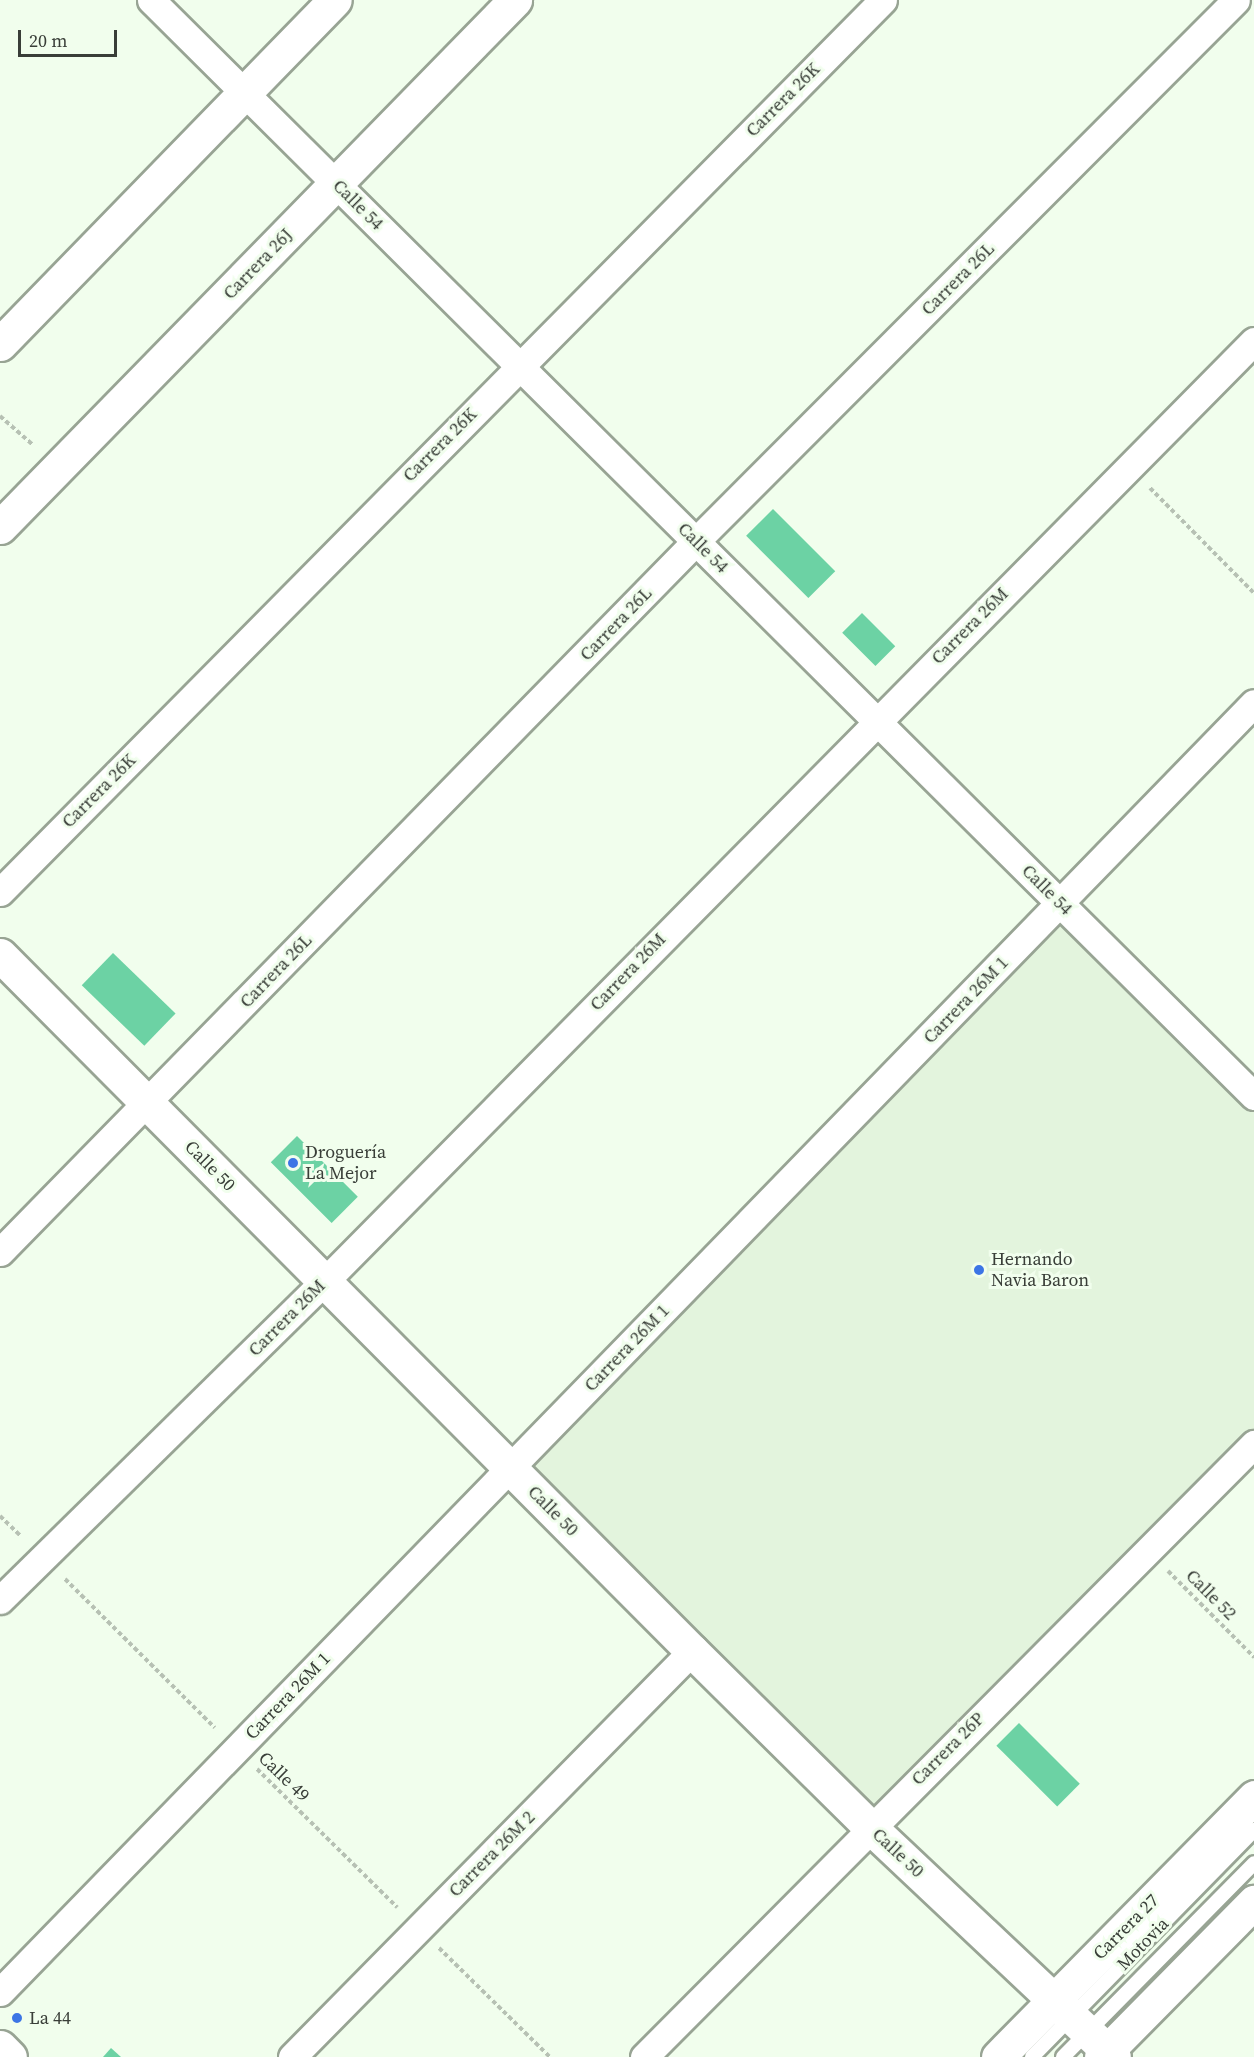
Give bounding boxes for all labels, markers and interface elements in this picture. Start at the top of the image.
scale bar [21,18,120,56]
text: 20 m [29,28,67,53]
street label: Carrera 26K [742,59,824,141]
street label: Calle 54 [328,175,388,235]
street label: Carrera 26J [219,224,297,304]
street label: Carrera 26L [917,238,999,320]
street label: Carrera 26K [399,404,481,486]
street label: Calle 54 [673,518,733,578]
street label: Carrera 26L [576,583,656,665]
street label: Carrera 26M [927,583,1013,669]
street label: Carrera 26K [58,750,140,832]
street label: Calle 54 [1017,860,1077,920]
street label: Carrera 26M [586,929,670,1015]
street label: Carrera 26L [236,930,316,1012]
street label: Carrera 26M 1 [919,952,1013,1048]
street label: Calle 50 [180,1136,240,1196]
place label: Droguería La Mejor [305,1142,386,1184]
marker: Droguería La Mejor [286,1156,300,1170]
place label: Hernando Navia Baron [991,1249,1089,1292]
marker: Hernando Navia Baron [972,1263,986,1277]
street label: Carrera 26M [244,1275,330,1361]
street label: Carrera 26M 1 [580,1300,674,1396]
street label: Calle 50 [523,1481,583,1541]
street label: Calle 52 [1181,1565,1241,1625]
street label: Carrera 26M 1 [241,1648,335,1744]
street label: Carrera 26P [907,1708,989,1790]
street label: Calle 49 [254,1747,314,1807]
street label: Carrera 26M 2 [444,1806,540,1902]
street label: Calle 50 [868,1824,928,1882]
street label: Carrera 27 [1089,1890,1163,1964]
street label: Motovia [1113,1913,1173,1975]
place label: La 44 [29,2007,71,2029]
marker: La 44 [10,2011,24,2025]

